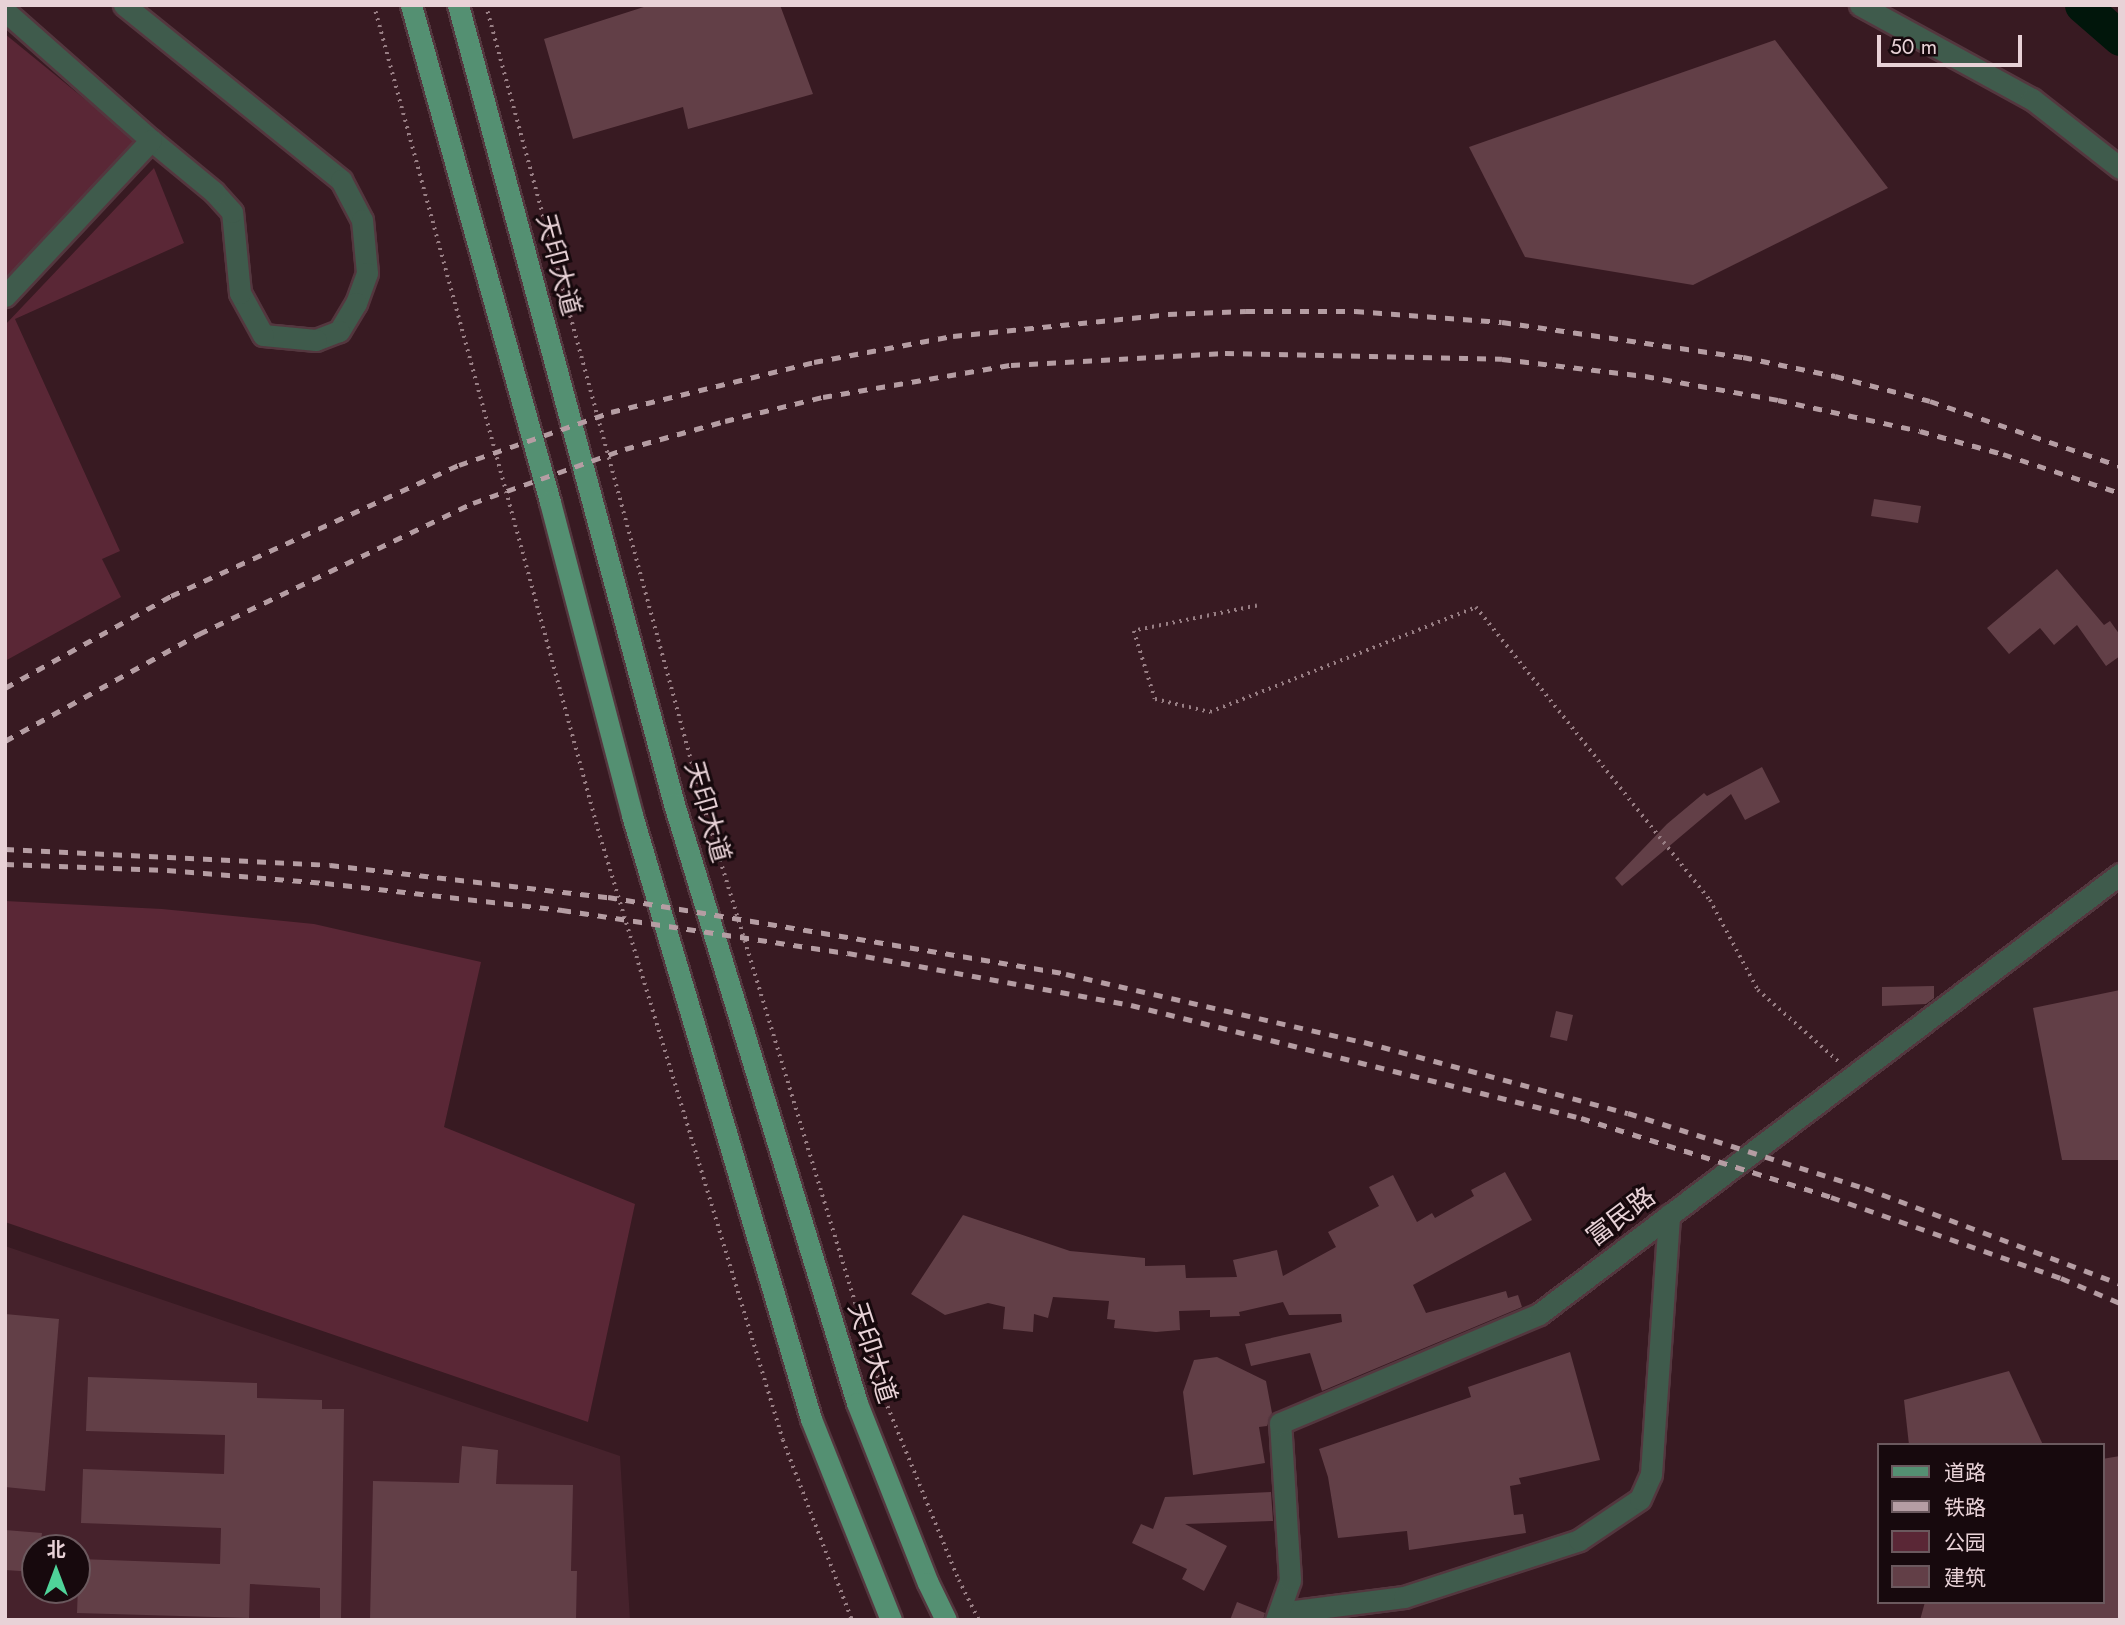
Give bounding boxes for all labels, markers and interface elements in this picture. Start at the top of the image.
scale bar [1880,21,2025,65]
text: 50 m [1890,32,1937,62]
street label: 天印大道 [529,211,587,319]
street label: 天印大道 [678,758,736,866]
street label: 富民路 [1580,1181,1662,1253]
street label: 天印大道 [841,1299,903,1407]
legend [1876,1443,2104,1604]
text: 道路 [1944,1458,1986,1488]
text: 铁路 [1944,1493,1986,1523]
text: 公园 [1944,1528,1986,1558]
north arrow [21,1534,91,1604]
text: 北 [46,1536,66,1563]
text: 建筑 [1944,1563,1986,1593]

